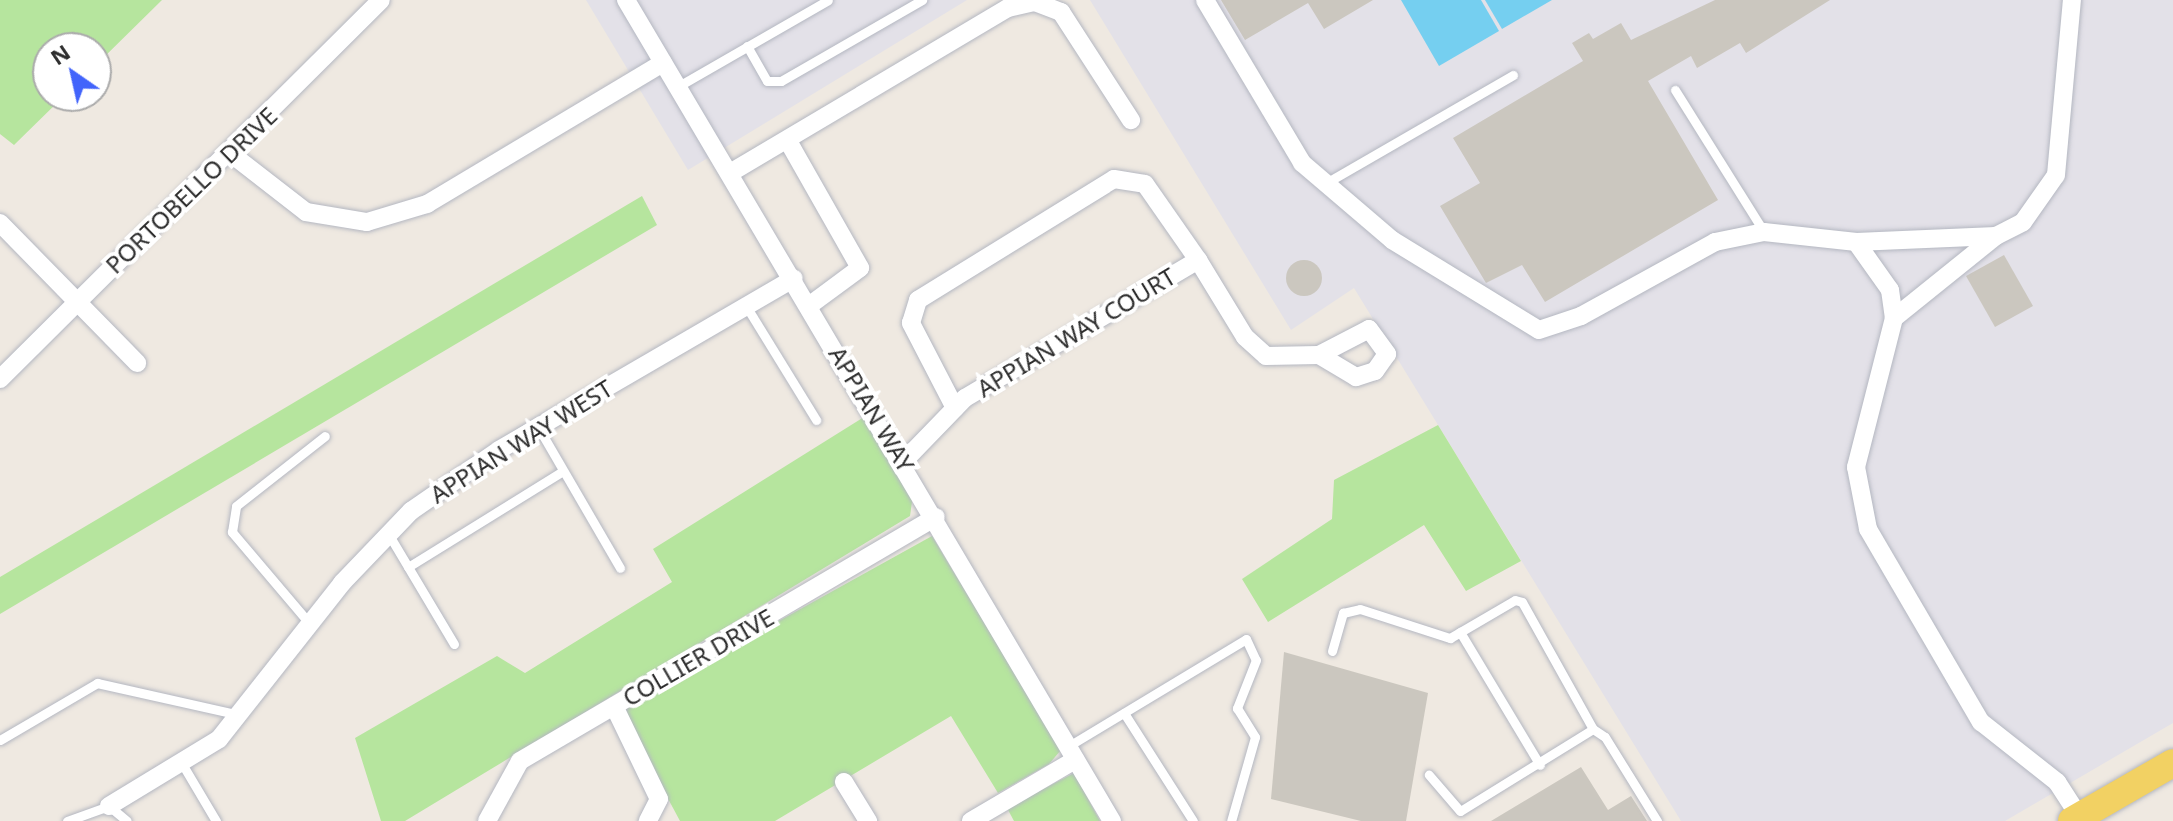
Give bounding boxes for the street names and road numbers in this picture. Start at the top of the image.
street label: PORTOBELLO DRIVE [99,101,283,279]
street label: APPIAN WAY COURT [971,261,1181,403]
street label: APPIAN WAY [823,341,921,477]
street label: APPIAN WAY WEST [424,373,618,509]
street label: COLLIER DRIVE [617,602,779,712]

